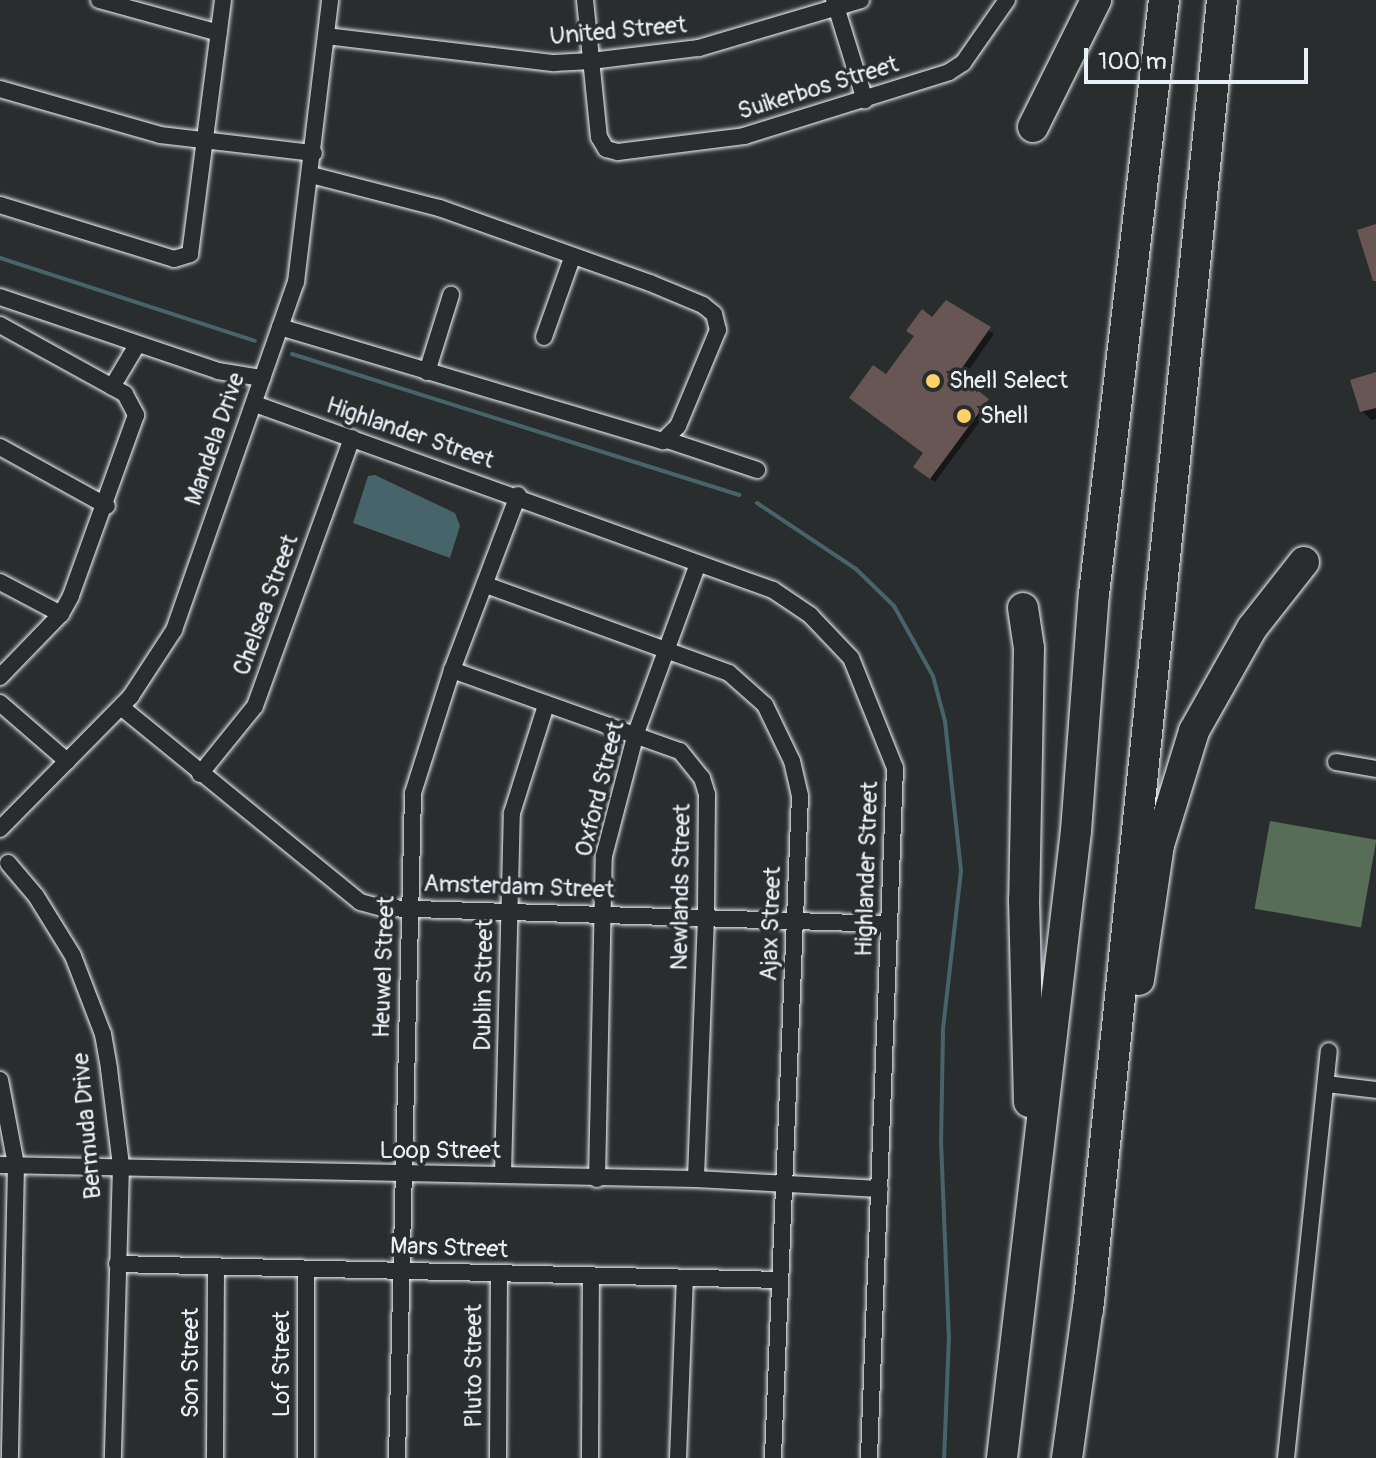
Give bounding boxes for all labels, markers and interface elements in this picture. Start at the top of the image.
street label: United Street [548,11,688,51]
scale bar [1088,32,1312,82]
text: 100 m [1098,47,1167,76]
street label: Suikerbos Street [734,50,902,126]
place label: Shell Select [949,367,1068,395]
street label: Mandela Drive [179,369,251,509]
marker: Shell Select [924,372,942,390]
street label: Highlander Street [322,391,498,475]
place label: Shell [980,402,1029,430]
marker: Shell [955,407,973,425]
street label: Chelsea Street [227,531,305,679]
street label: Oxford Street [569,718,631,860]
street label: Highlander Street [850,781,884,957]
street label: Newlands Street [665,803,697,971]
street label: Ajax Street [755,866,787,982]
street label: Amsterdam Street [423,869,615,905]
street label: Heuwel Street [367,895,401,1039]
street label: Dublin Street [468,919,500,1051]
street label: Bermuda Drive [66,1052,108,1200]
street label: Loop Street [379,1137,501,1165]
street label: Mars Street [390,1232,508,1264]
street label: Pluto Street [460,1304,488,1428]
street label: Son Street [177,1308,205,1418]
street label: Lof Street [268,1311,296,1417]

